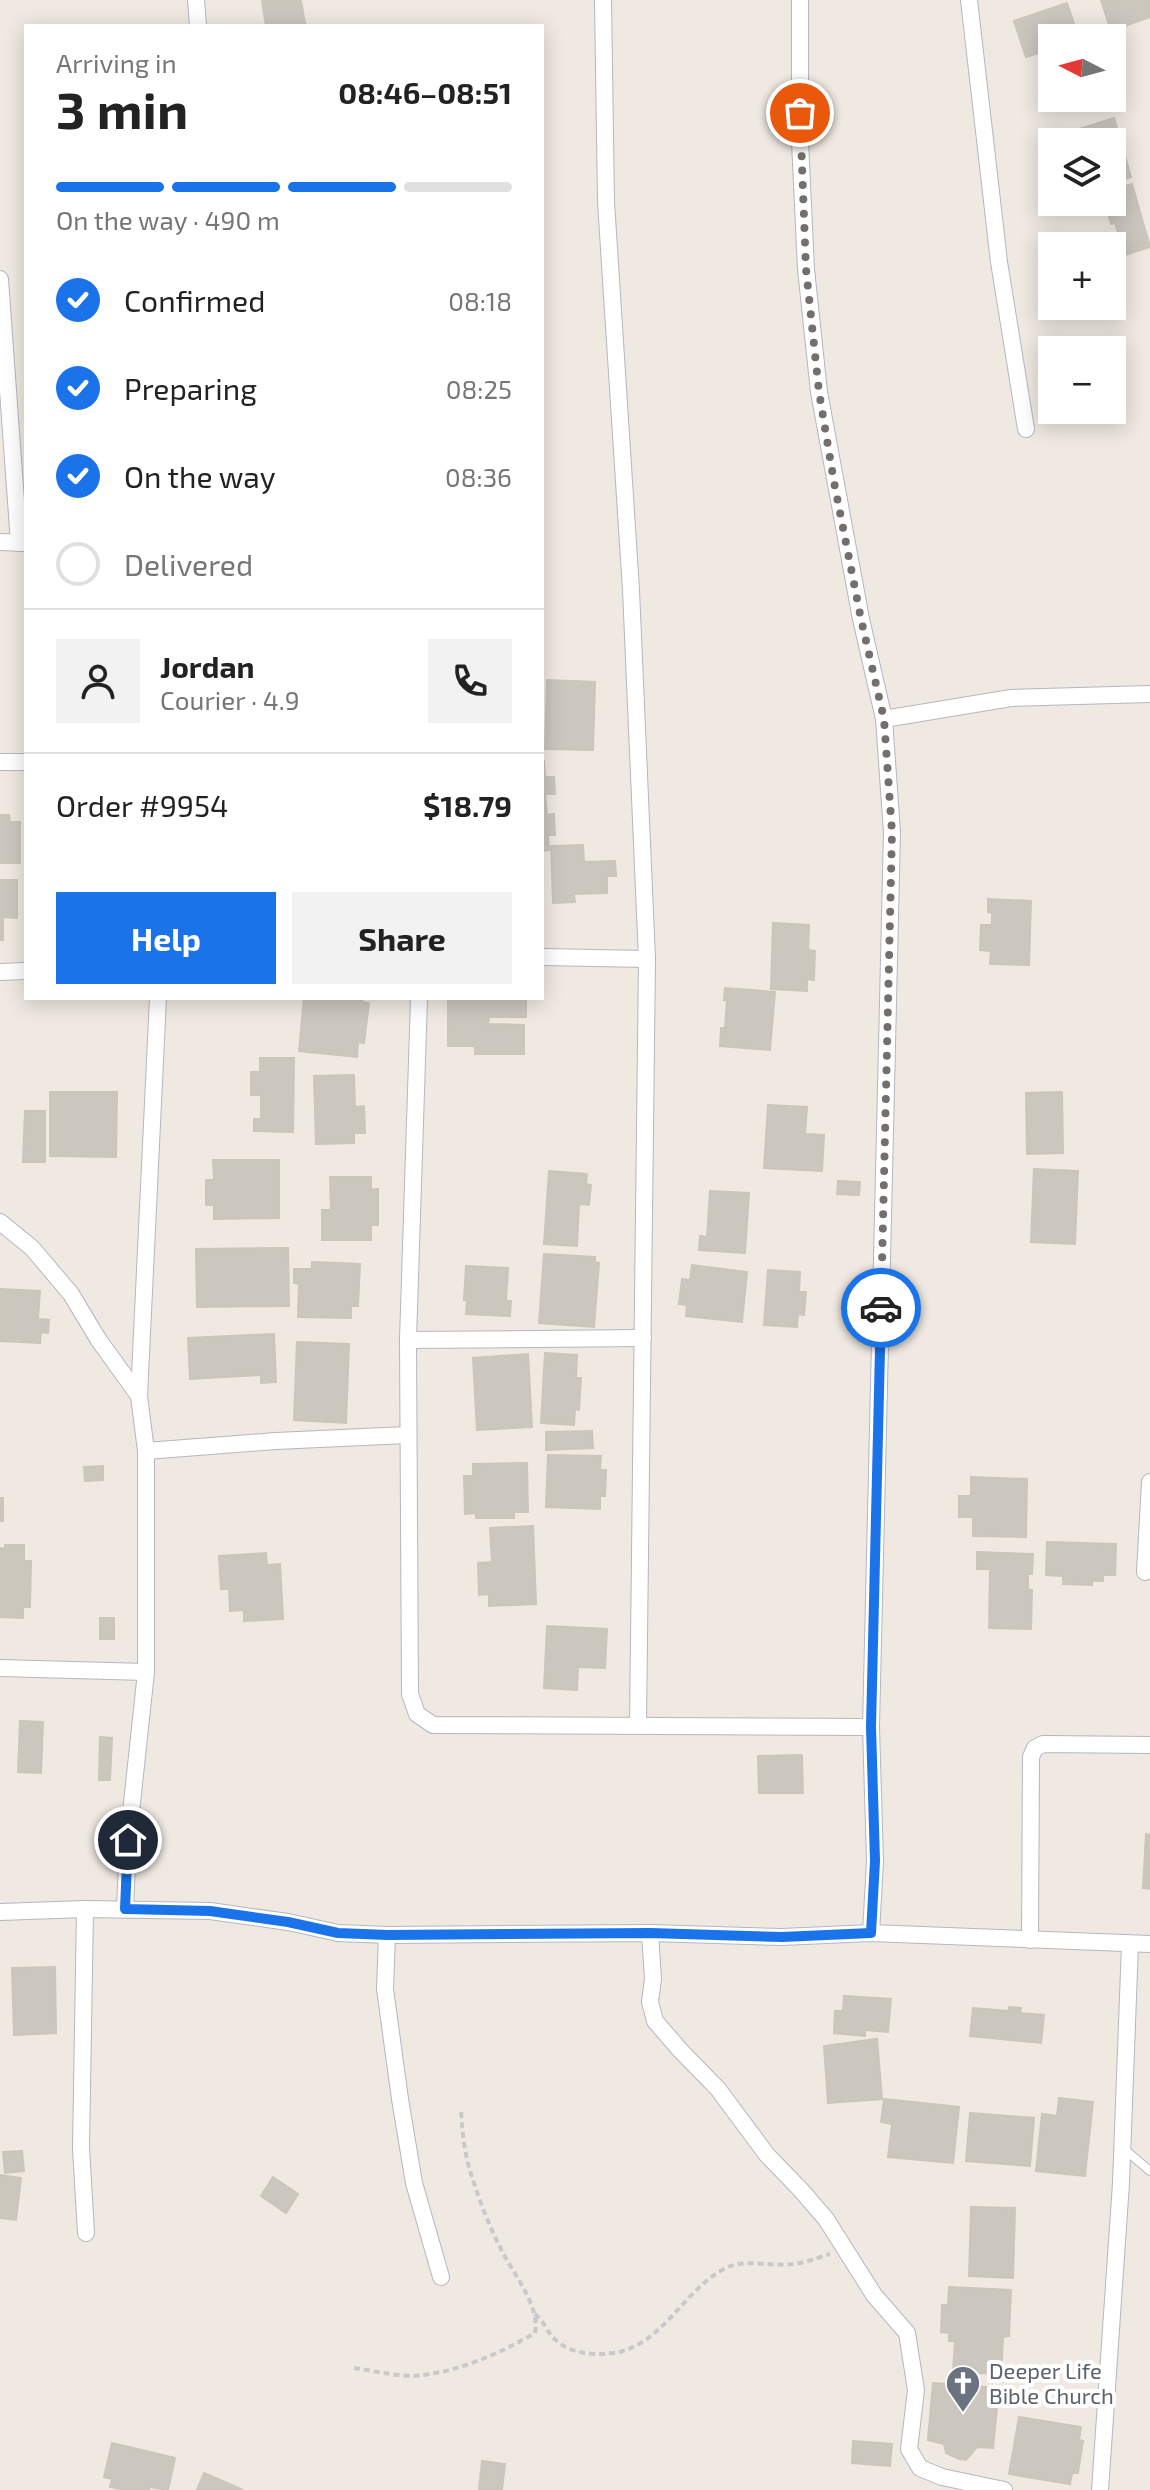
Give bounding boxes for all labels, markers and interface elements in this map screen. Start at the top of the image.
north arrow [1038,24,1126,112]
map controls [1038,24,1126,424]
text: Arriving in [56,47,177,78]
text: 08:46–08:51 [338,74,512,110]
text: 3 min [56,77,188,139]
pin [766,79,834,147]
icon: bag [778,91,822,135]
button: layers [1038,128,1126,216]
text: On the way · 490 m [56,204,280,235]
button: + [1038,232,1126,320]
icon: check [56,278,100,322]
text: Confirmed [124,282,265,318]
text: 08:18 [448,285,512,316]
button: − [1038,336,1126,424]
icon: check [56,366,100,410]
text: Preparing [124,370,257,406]
text: 08:25 [446,373,512,404]
icon: check [56,454,100,498]
text: On the way [124,458,276,494]
text: 08:36 [445,461,512,492]
text: Delivered [124,546,253,582]
button: person [56,639,140,723]
button: phone [428,639,512,723]
text: Jordan [160,648,255,684]
text: Courier · 4.9 [160,684,300,715]
text: Order #9954 [56,787,229,823]
text: $18.79 [423,787,512,823]
button: Help [56,892,276,984]
button: Share [292,892,512,984]
courier [841,1268,921,1348]
icon: car [859,1286,903,1330]
pin [94,1806,162,1874]
icon: home [106,1818,150,1862]
place label: Deeper Life Bible Church [989,2357,1114,2408]
church icon: Deeper Life Bible Church [944,2364,982,2414]

